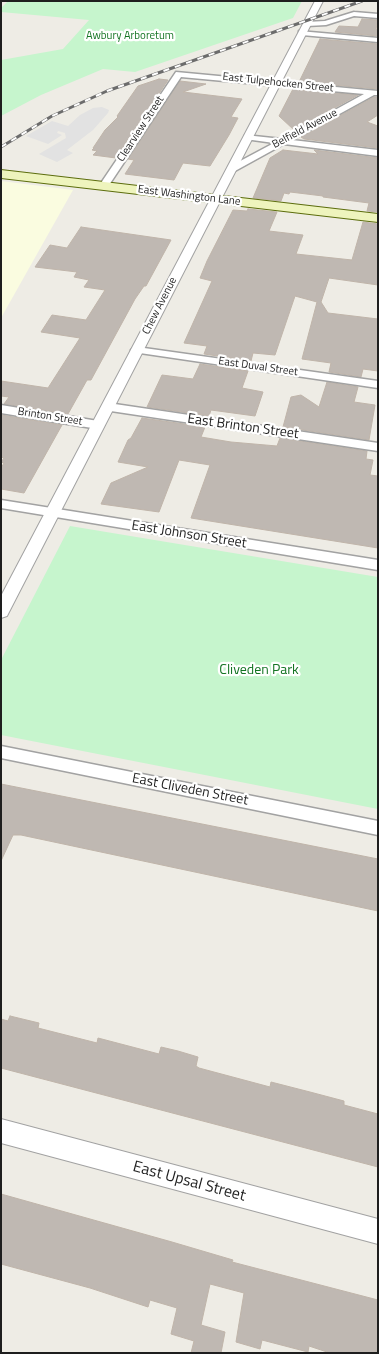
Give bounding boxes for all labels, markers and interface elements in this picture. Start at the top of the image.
park label: Awbury Arboretum [86,29,174,43]
street label: East Tulpehocken Street [222,71,334,95]
street label: Clearview Street [115,94,167,164]
street label: Belfield Avenue [270,106,340,152]
street label: East Washington Lane [137,183,241,209]
street label: Chew Avenue [140,275,180,337]
street label: East Duval Street [217,355,299,379]
street label: Brinton Street [17,405,83,429]
street label: East Brinton Street [186,411,300,443]
street label: East Johnson Street [130,518,248,552]
park label: Cliveden Park [219,663,299,679]
street label: East Cliveden Street [130,770,250,810]
street label: East Upsal Street [130,1158,248,1206]

